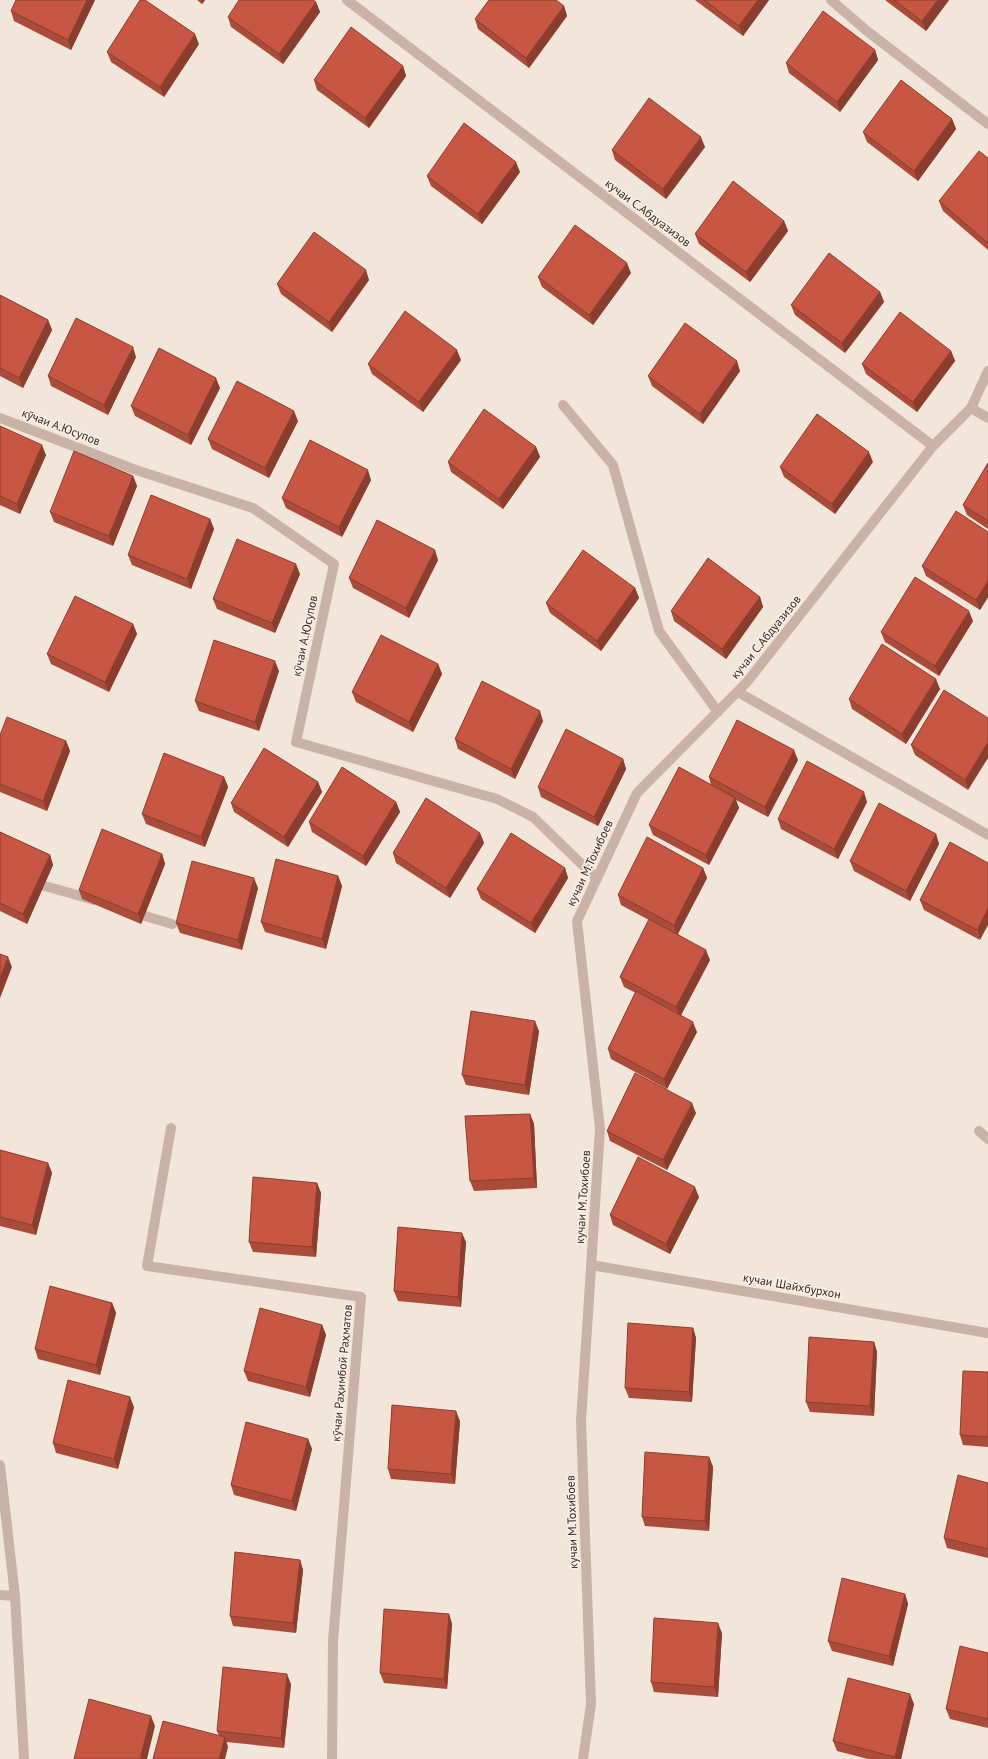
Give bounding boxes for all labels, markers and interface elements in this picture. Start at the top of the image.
street label: кучаи С.Абдуазизов [603,176,694,250]
street label: кӯчаи А.Юсупов [20,405,103,448]
street label: кучаи С.Абдуазизов [727,592,804,682]
street label: кӯчаи А.Юсупов [289,594,320,678]
street label: кучаи М.Тохибоев [563,817,616,908]
street label: кучаи М.Тохибоев [572,1150,593,1244]
street label: кучаи Шайхбурхон [742,1270,842,1301]
street label: кӯчаи Раҳимбой Раҳматов [328,1304,355,1442]
street label: кучаи М.Тохибоев [562,1475,581,1569]

